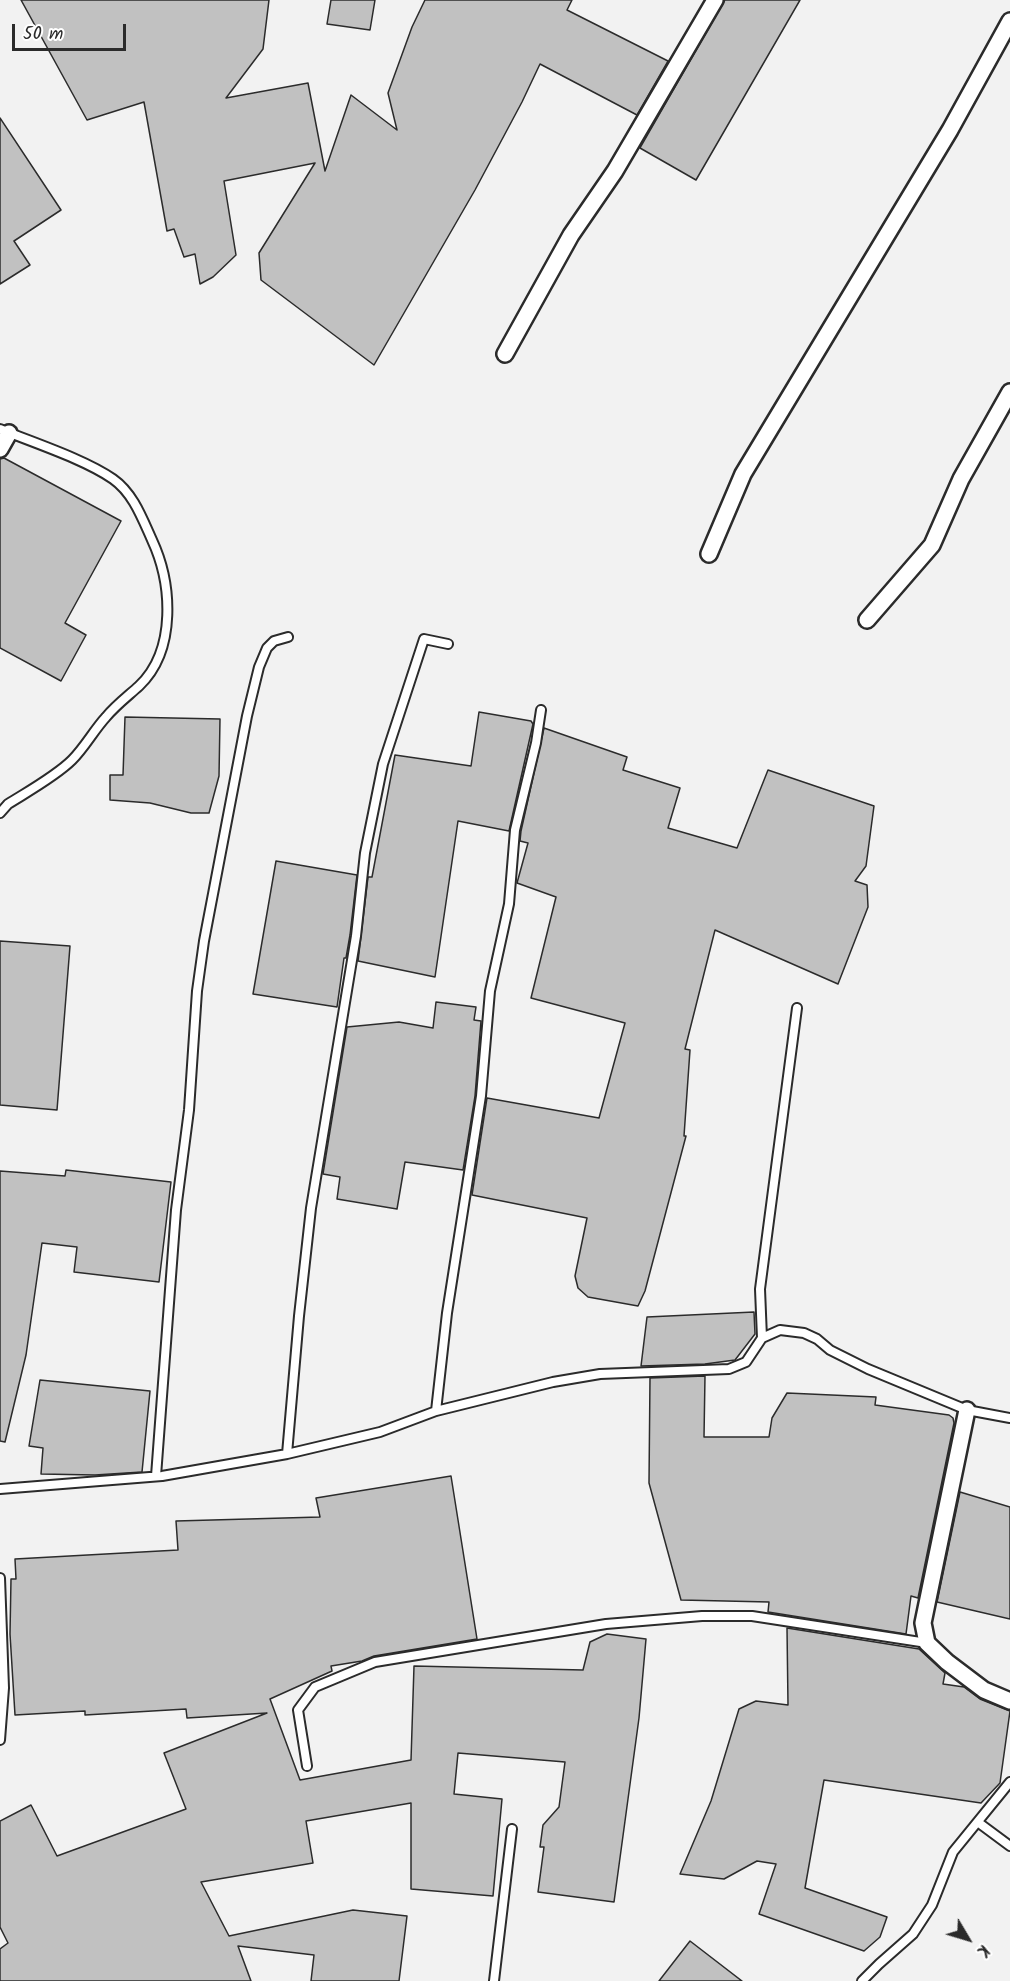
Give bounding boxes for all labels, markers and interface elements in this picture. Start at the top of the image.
scale bar [15,12,129,50]
text: 50 m [23,20,63,49]
north arrow [938,1909,998,1969]
text: K [970,1939,995,1962]

